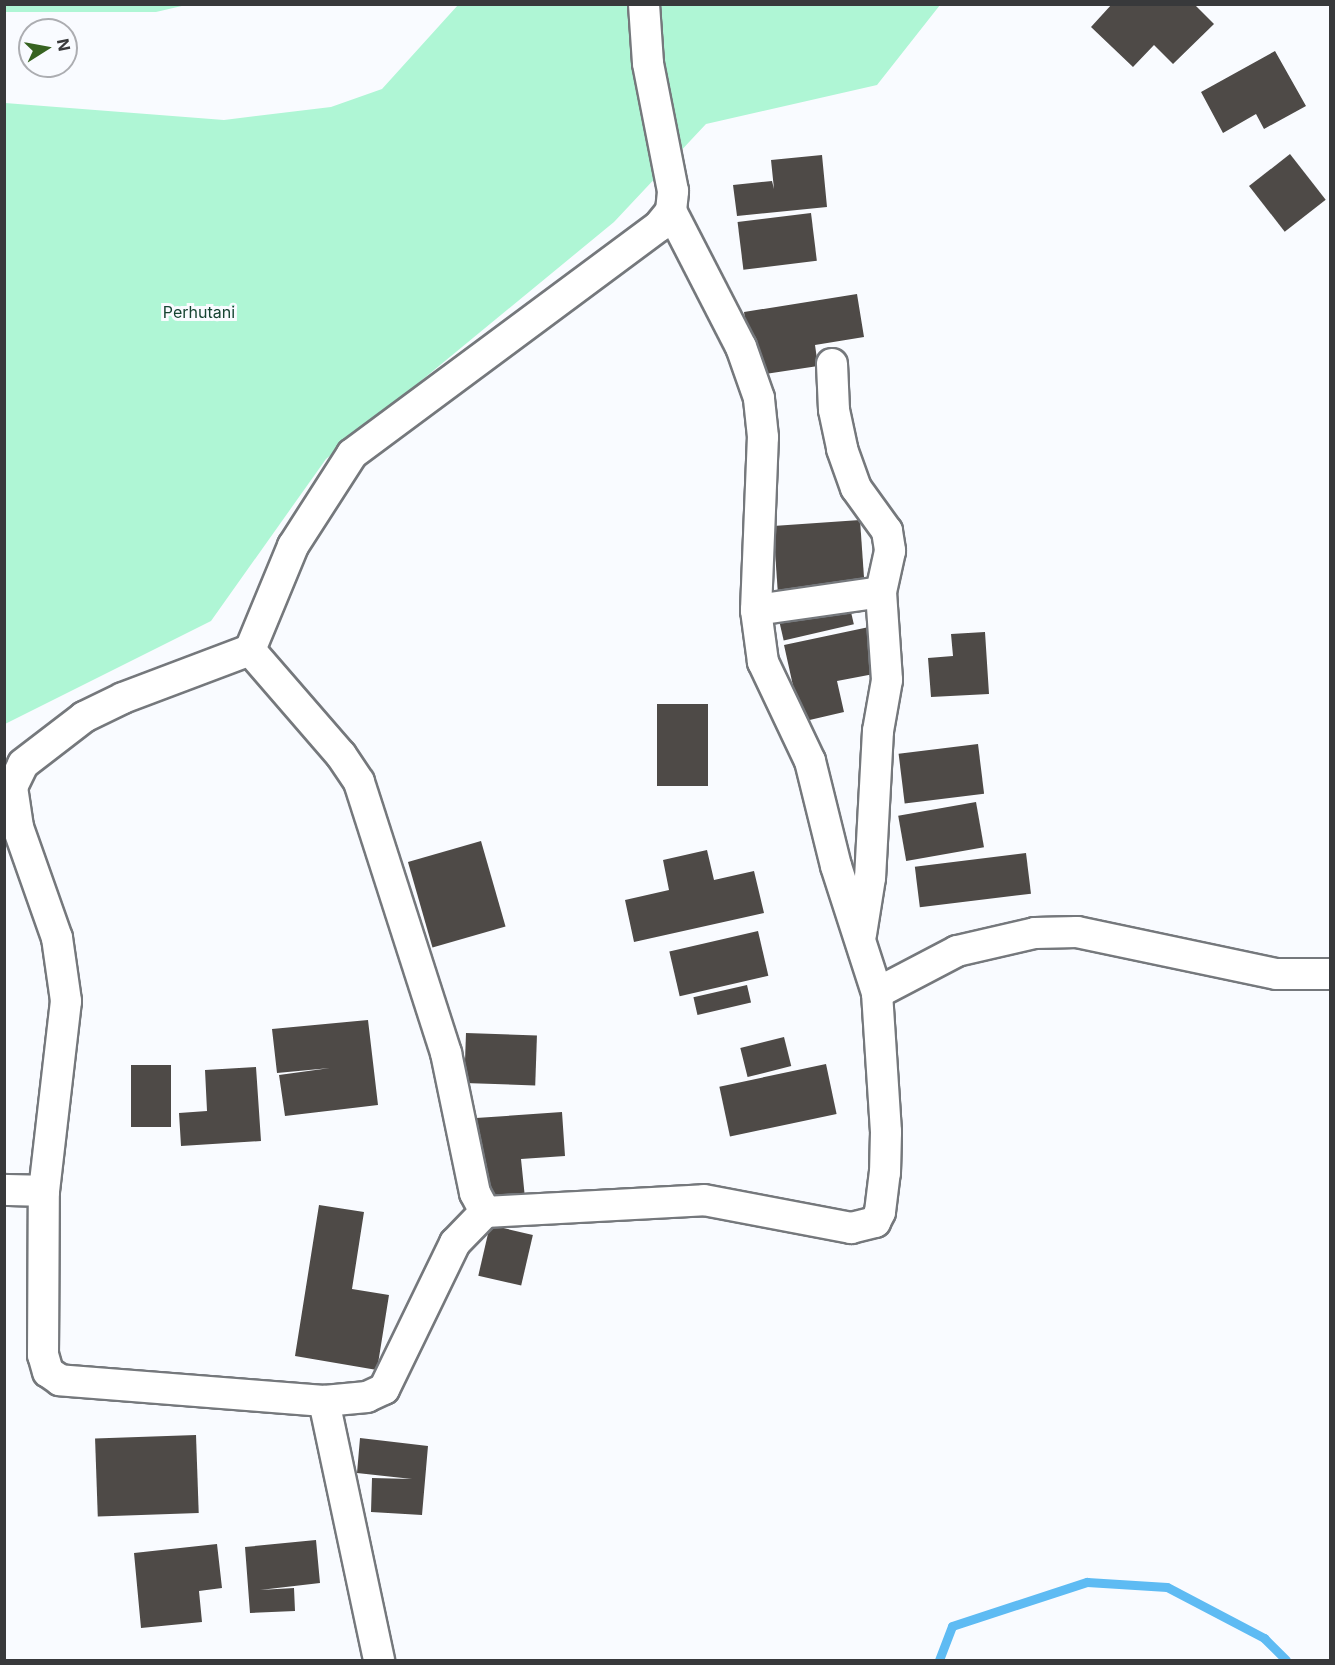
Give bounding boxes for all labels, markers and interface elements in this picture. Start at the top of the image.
north arrow [18,18,78,78]
text: N [53,37,75,53]
park label: Perhutani [163,302,235,322]

